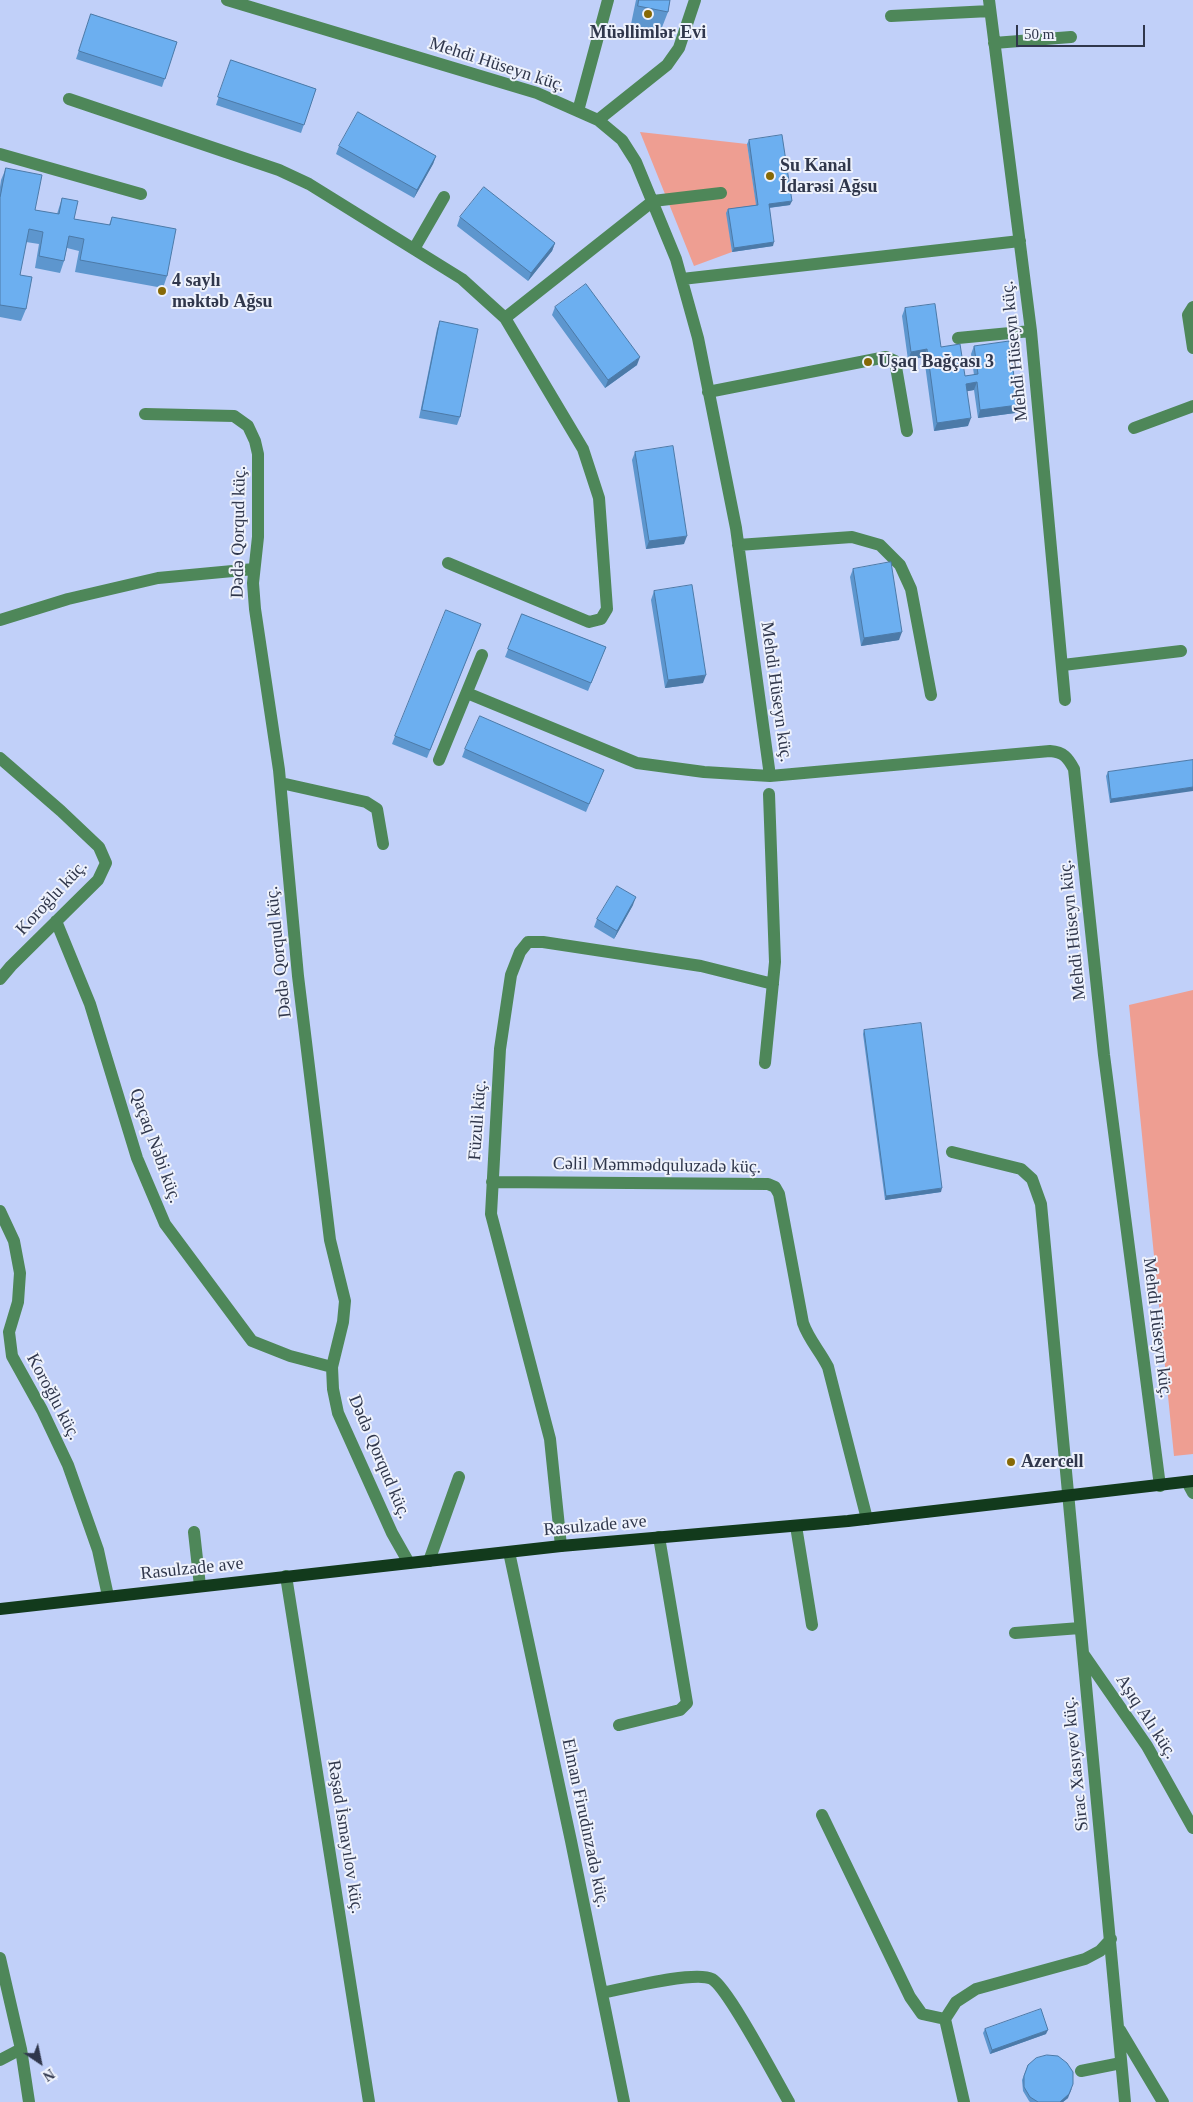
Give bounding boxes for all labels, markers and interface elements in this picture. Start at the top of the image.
marker: Müəllimlər Evi [642,8,654,20]
scale bar [1018,15,1147,47]
place label: Müəllimlər Evi [590,22,706,44]
text: 50 m [1024,26,1054,42]
street label: Mehdi Hüseyn küç. [426,33,568,97]
place label: Su Kanal İdarəsi Ağsu [780,155,878,198]
marker: Su Kanal İdarəsi Ağsu [764,170,776,182]
place label: 4 saylı məktəb Ağsu [172,270,273,312]
street label: Mehdi Hüseyn küç. [997,280,1033,422]
marker: 4 saylı məktəb Ağsu [156,285,168,297]
place label: Uşaq Bağçası 3 [878,351,994,373]
marker: Uşaq Bağçası 3 [862,356,874,368]
street label: Dədə Qorqud küç. [227,466,251,598]
street label: Mehdi Hüseyn küç. [755,620,797,764]
street label: Koroğlu küç. [12,856,92,940]
street label: Mehdi Hüseyn küç. [1055,859,1091,1001]
street label: Dədə Qorqud küç. [261,885,297,1019]
street label: Füzuli küç. [464,1079,492,1161]
street label: Qaçaq Nəbi küç. [124,1086,186,1206]
street label: Cəlil Məmmədquluzadə küç. [553,1153,761,1179]
street label: Mehdi Hüseyn küç. [1138,1256,1176,1400]
street label: Koroğlu küç. [21,1350,85,1444]
street label: Dədə Qorqud küç. [343,1392,415,1522]
place label: Azercell [1021,1451,1084,1473]
marker: Azercell [1005,1456,1017,1468]
street label: Rasulzade ave [543,1511,647,1541]
street label: Rasulzade ave [139,1553,245,1585]
street label: Aşıq Alı küç. [1111,1671,1181,1763]
street label: Sirac Xasıyev küç. [1058,1696,1094,1832]
street label: Elman Firudinzadə küç. [557,1736,613,1910]
street label: Rəşad İsmayılov küç. [322,1759,368,1915]
north arrow [15,2037,65,2087]
text: N [40,2066,57,2084]

